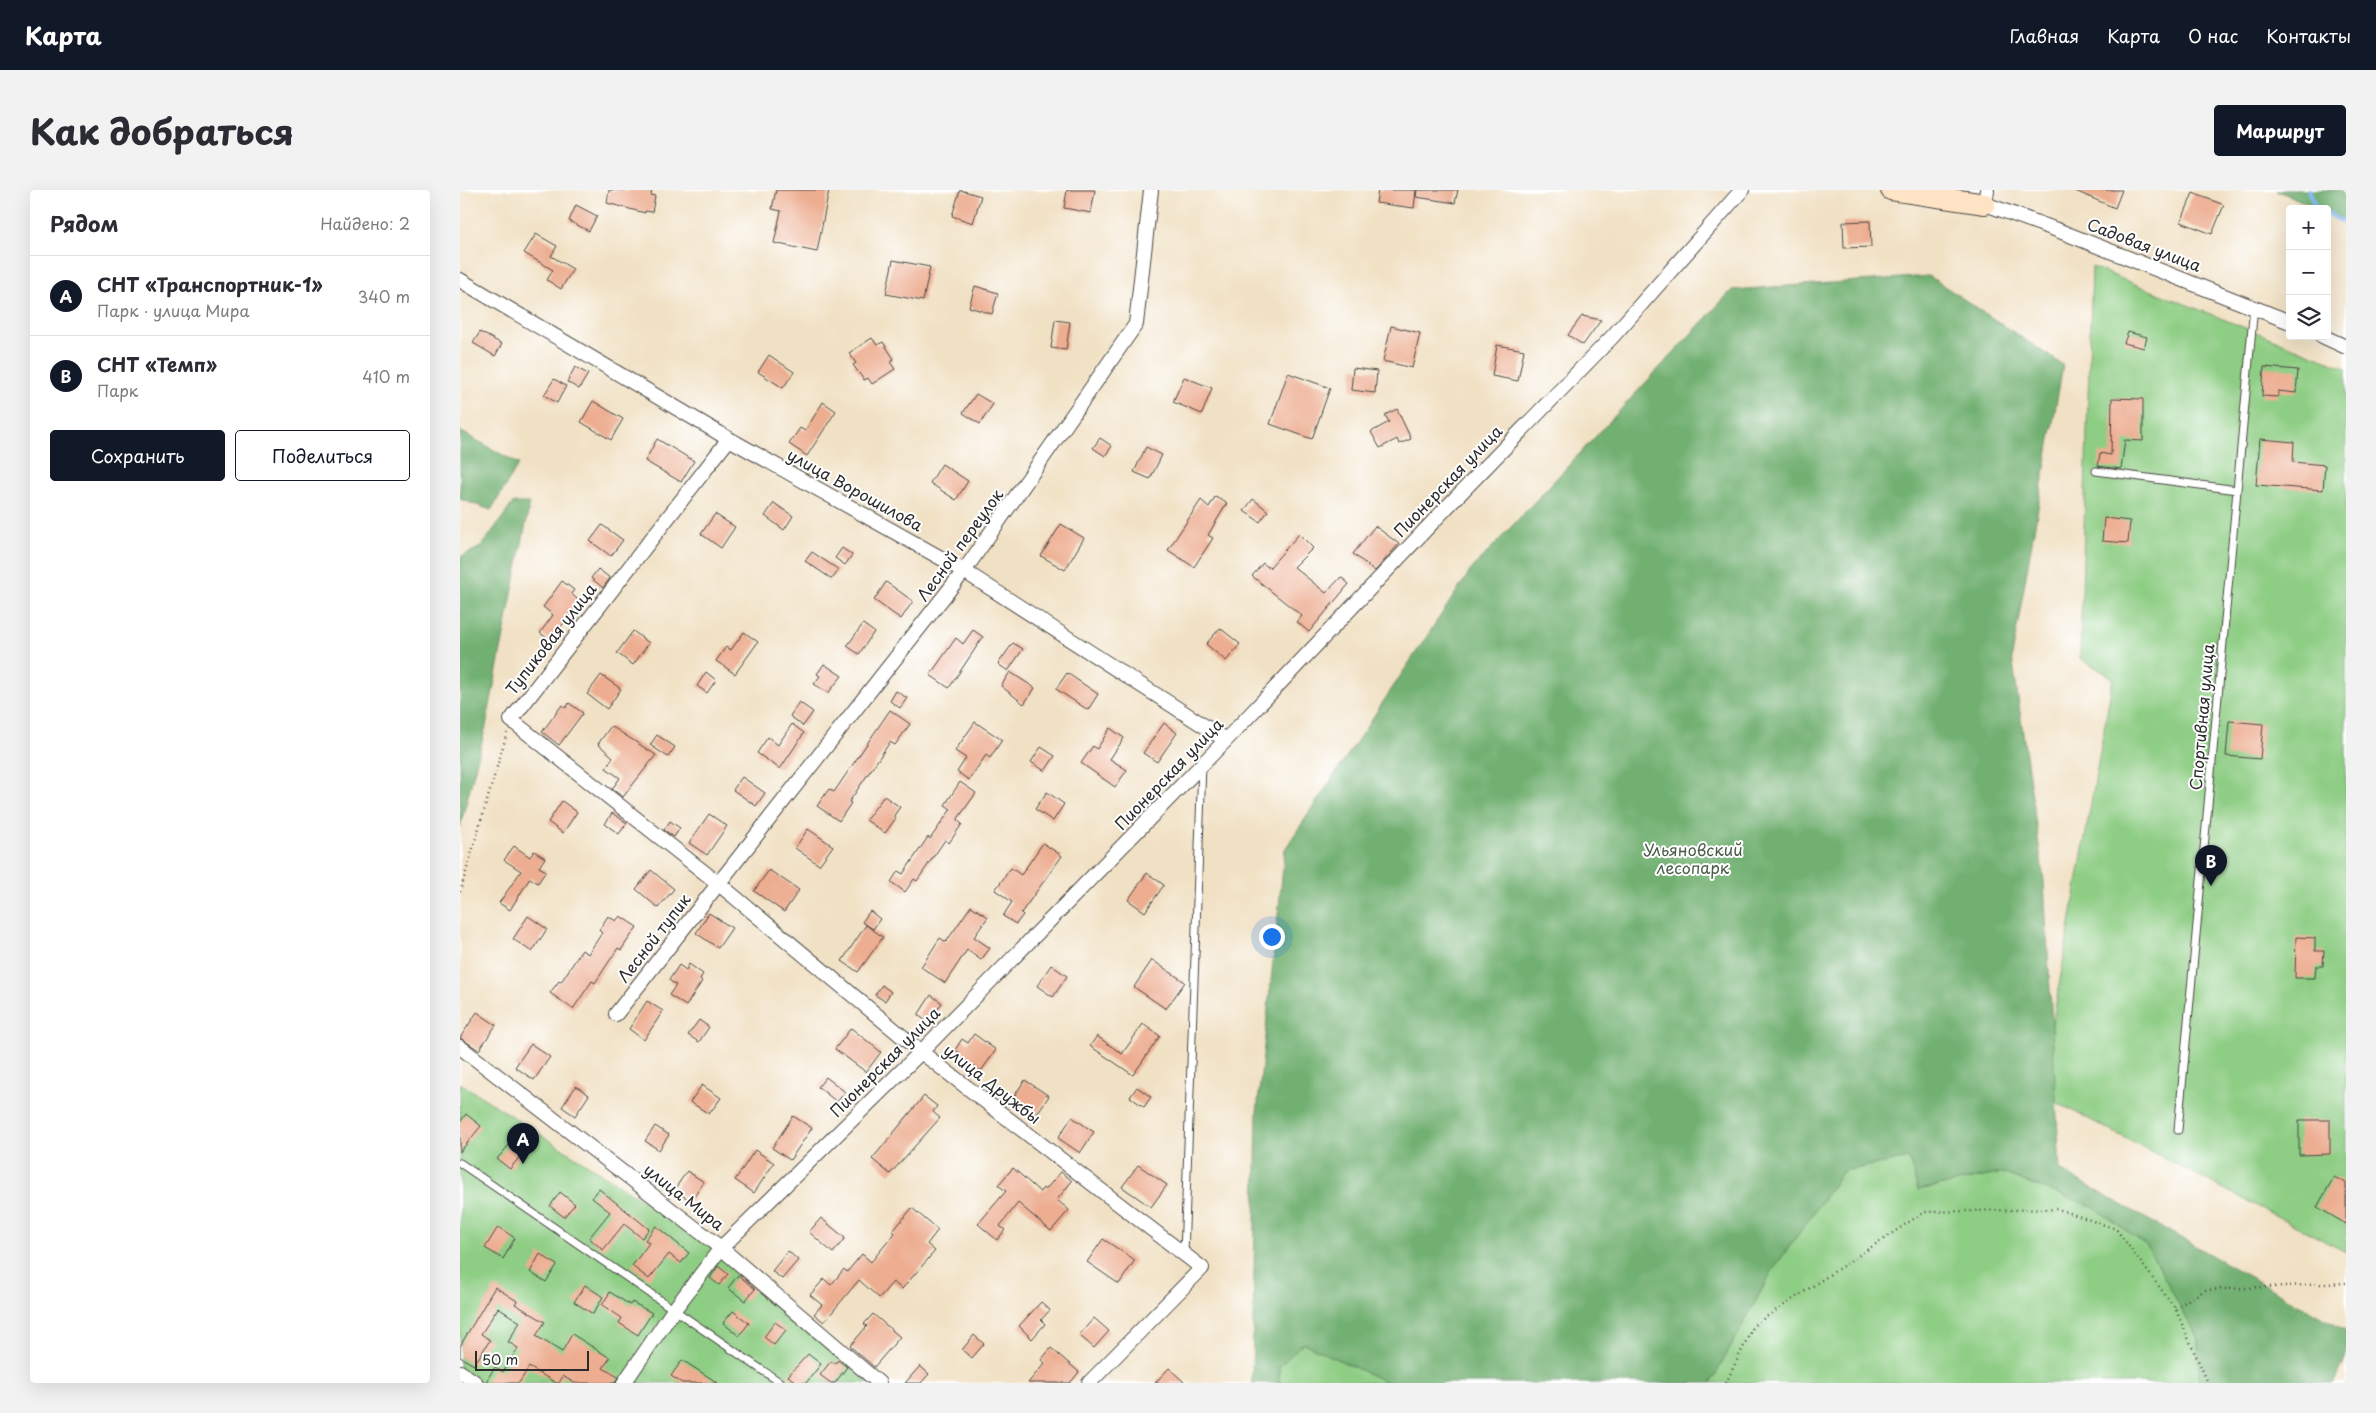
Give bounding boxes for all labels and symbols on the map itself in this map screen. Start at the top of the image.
street label: Садовая улица [2084,211,2205,277]
street label: Пионерская улица [1387,419,1507,542]
street label: улица Ворошилова [783,442,928,536]
street label: Лесной переулок [910,483,1008,605]
street label: Тупиковая улица [499,577,601,699]
street label: Спортивная улица [2183,643,2219,791]
street label: Пионерская улица [1108,712,1228,835]
park label: Ульяновский лесопарк [1643,837,1743,879]
pin: B [2195,845,2227,886]
street label: Лесной тупик [611,888,696,987]
your location [1259,924,1285,950]
street label: Пионерская улица [824,1001,945,1122]
street label: улица Дружбы [939,1038,1046,1129]
pin: A [507,1123,539,1164]
street label: улица Мира [639,1157,730,1235]
scale bar [475,1348,589,1371]

